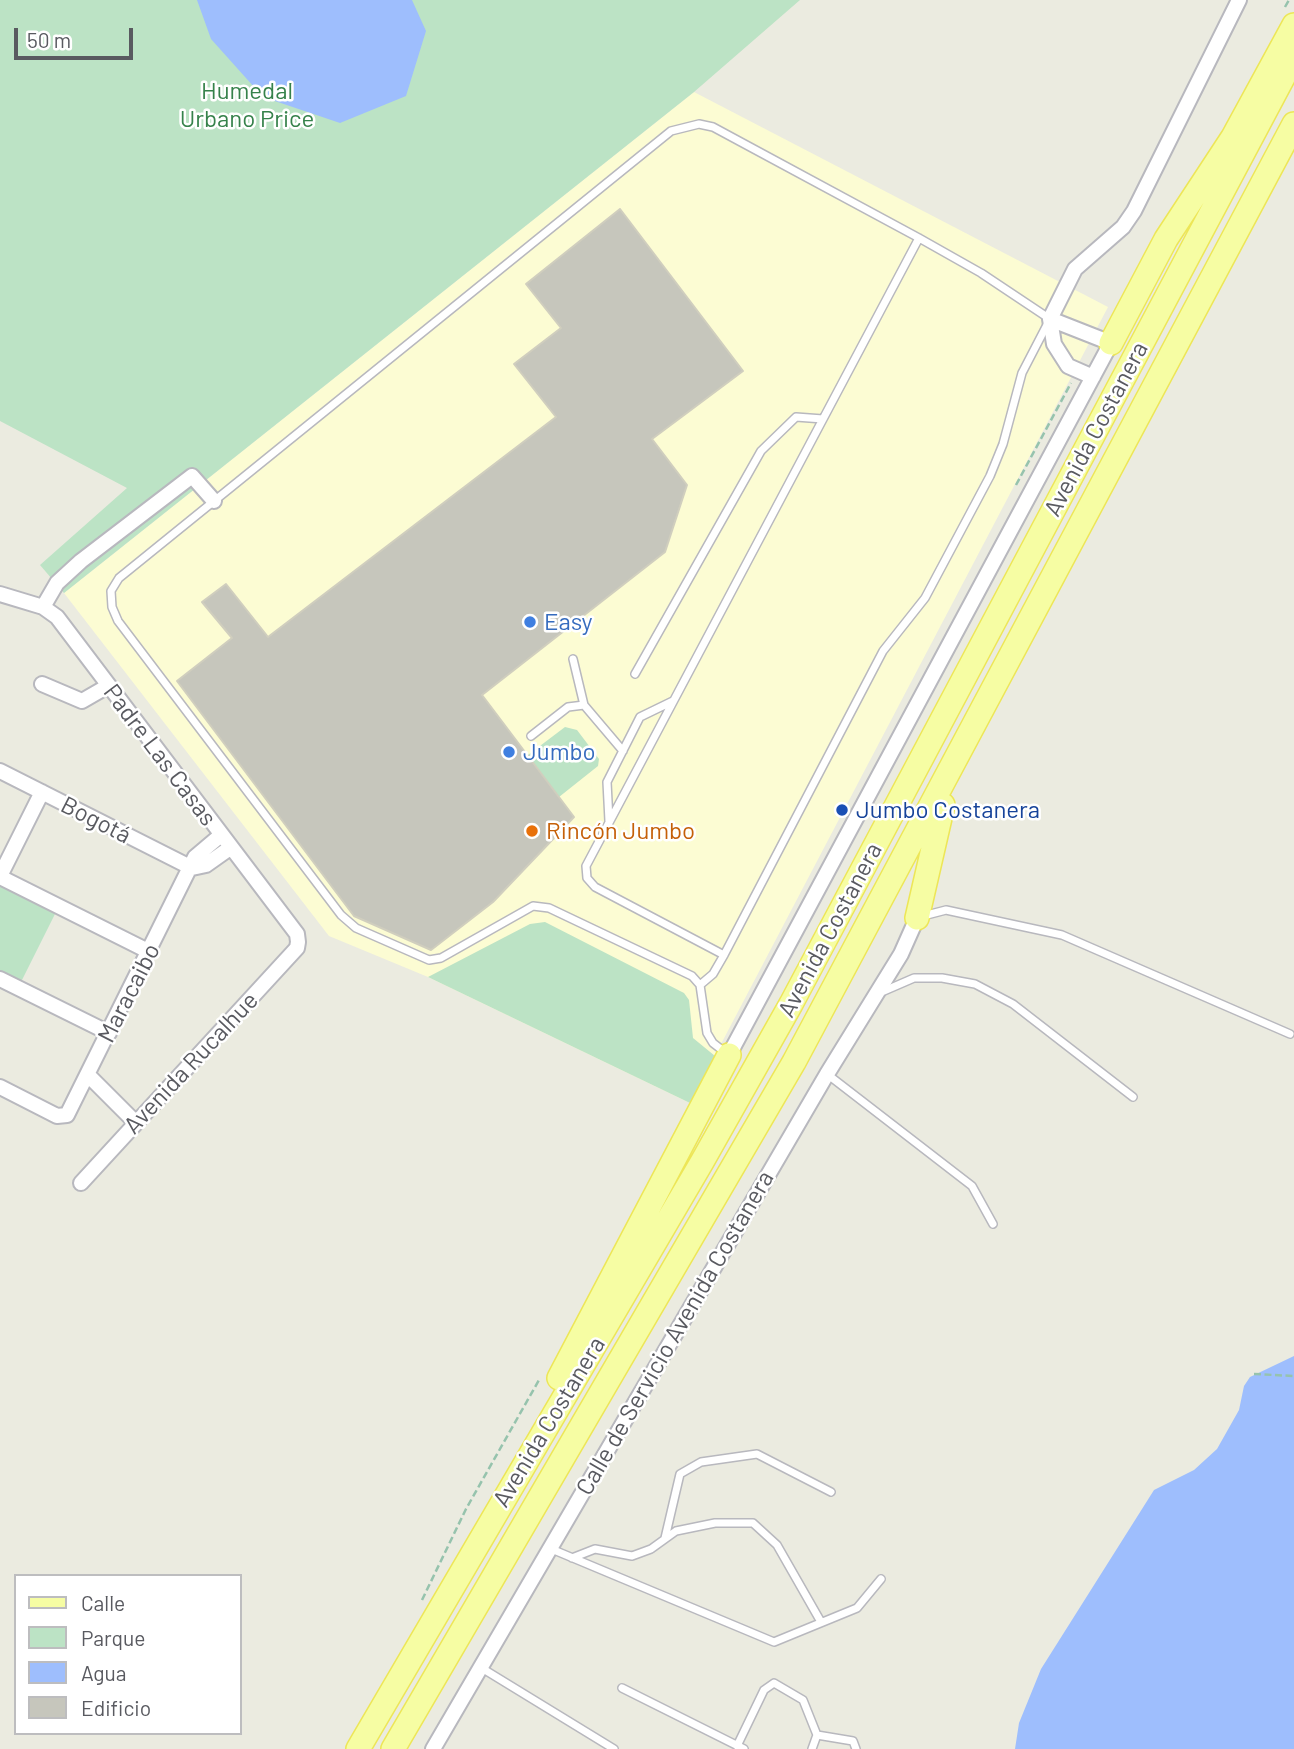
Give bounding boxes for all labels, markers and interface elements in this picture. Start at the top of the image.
scale bar [18,14,136,58]
text: 50 m [27,27,71,52]
park label: Humedal Urbano Price [180,77,314,133]
street label: Avenida Costanera [1038,337,1154,521]
place label: Easy [544,608,593,636]
marker: Easy [522,614,538,630]
street label: Padre Las Casas [97,678,223,832]
place label: Jumbo [523,738,596,766]
marker: Jumbo [501,744,517,760]
street label: Bogotá [56,790,136,850]
place label: Jumbo Costanera [856,796,1040,824]
marker: Jumbo Costanera [834,802,850,818]
place label: Rincón Jumbo [546,817,695,845]
marker: Rincón Jumbo [524,823,540,839]
street label: Avenida Costanera [772,838,888,1022]
street label: Maracaibo [92,939,166,1047]
street label: Avenida Rucalhue [118,986,264,1140]
street label: Calle de Servicio Avenida Costanera [570,1166,780,1500]
street label: Avenida Costanera [487,1332,611,1512]
legend [14,1574,242,1735]
text: Calle [81,1590,125,1615]
text: Parque [81,1625,146,1650]
text: Agua [81,1660,127,1685]
text: Edificio [81,1695,151,1720]

